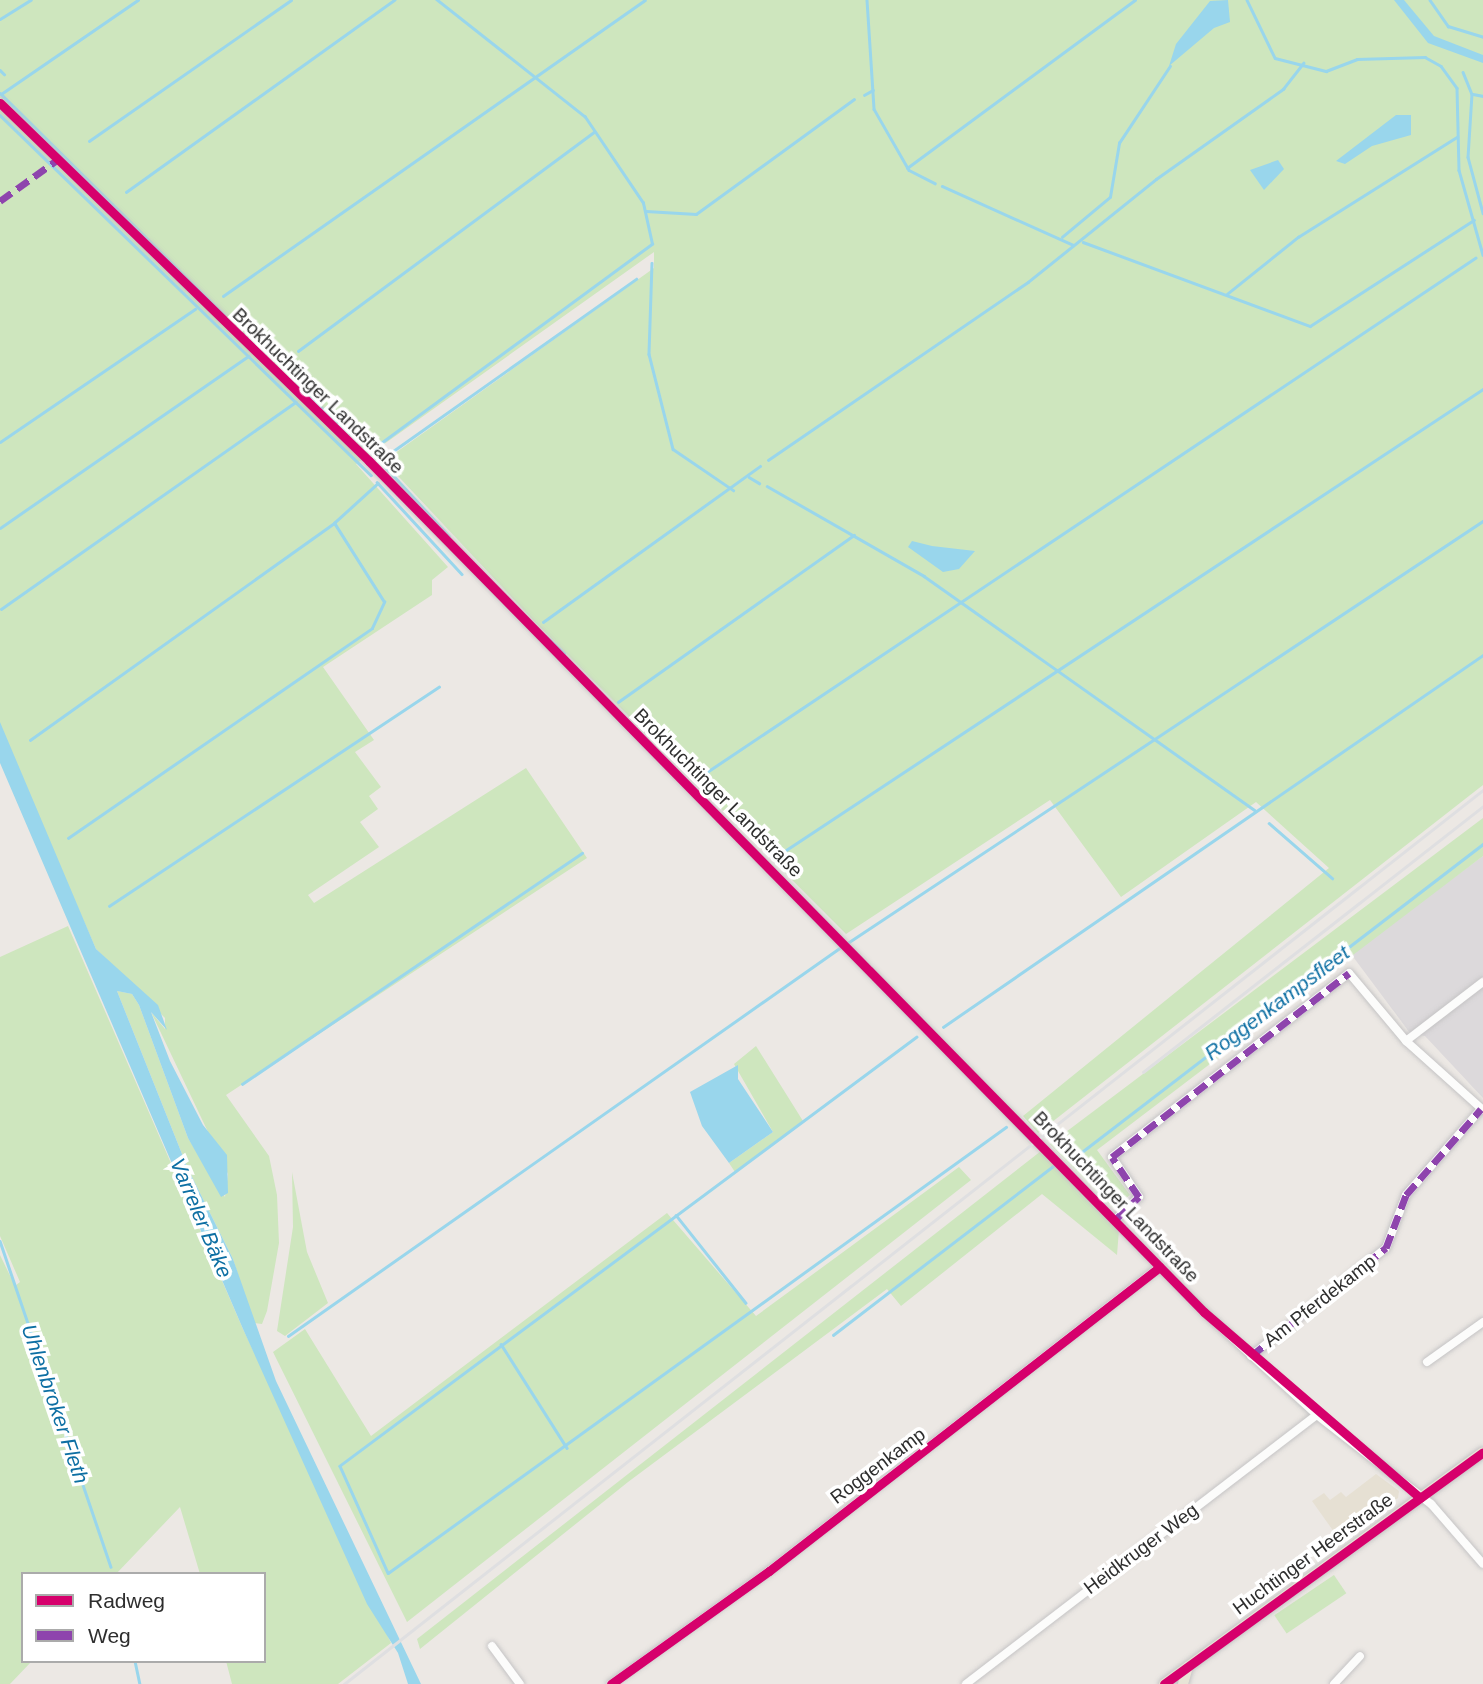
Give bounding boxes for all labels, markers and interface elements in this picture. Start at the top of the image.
street label: Brokhuchtinger Landstraße [228,303,408,479]
street label: Brokhuchtinger Landstraße [629,704,807,882]
water label: Roggenkampsfleet [1199,940,1355,1066]
street label: Brokhuchtinger Landstraße [1028,1107,1204,1287]
water label: Varreler Bäke [164,1154,238,1282]
street label: Am Pferdekamp [1259,1250,1381,1352]
water label: Uhlenbroker Fleth [16,1321,94,1487]
street label: Roggenkamp [826,1423,930,1509]
street label: Huchtinger Heerstraße [1229,1488,1397,1620]
street label: Heidkruger Weg [1079,1499,1203,1599]
legend [21,1572,266,1663]
text: Radweg [88,1589,165,1612]
text: Weg [88,1624,131,1647]

